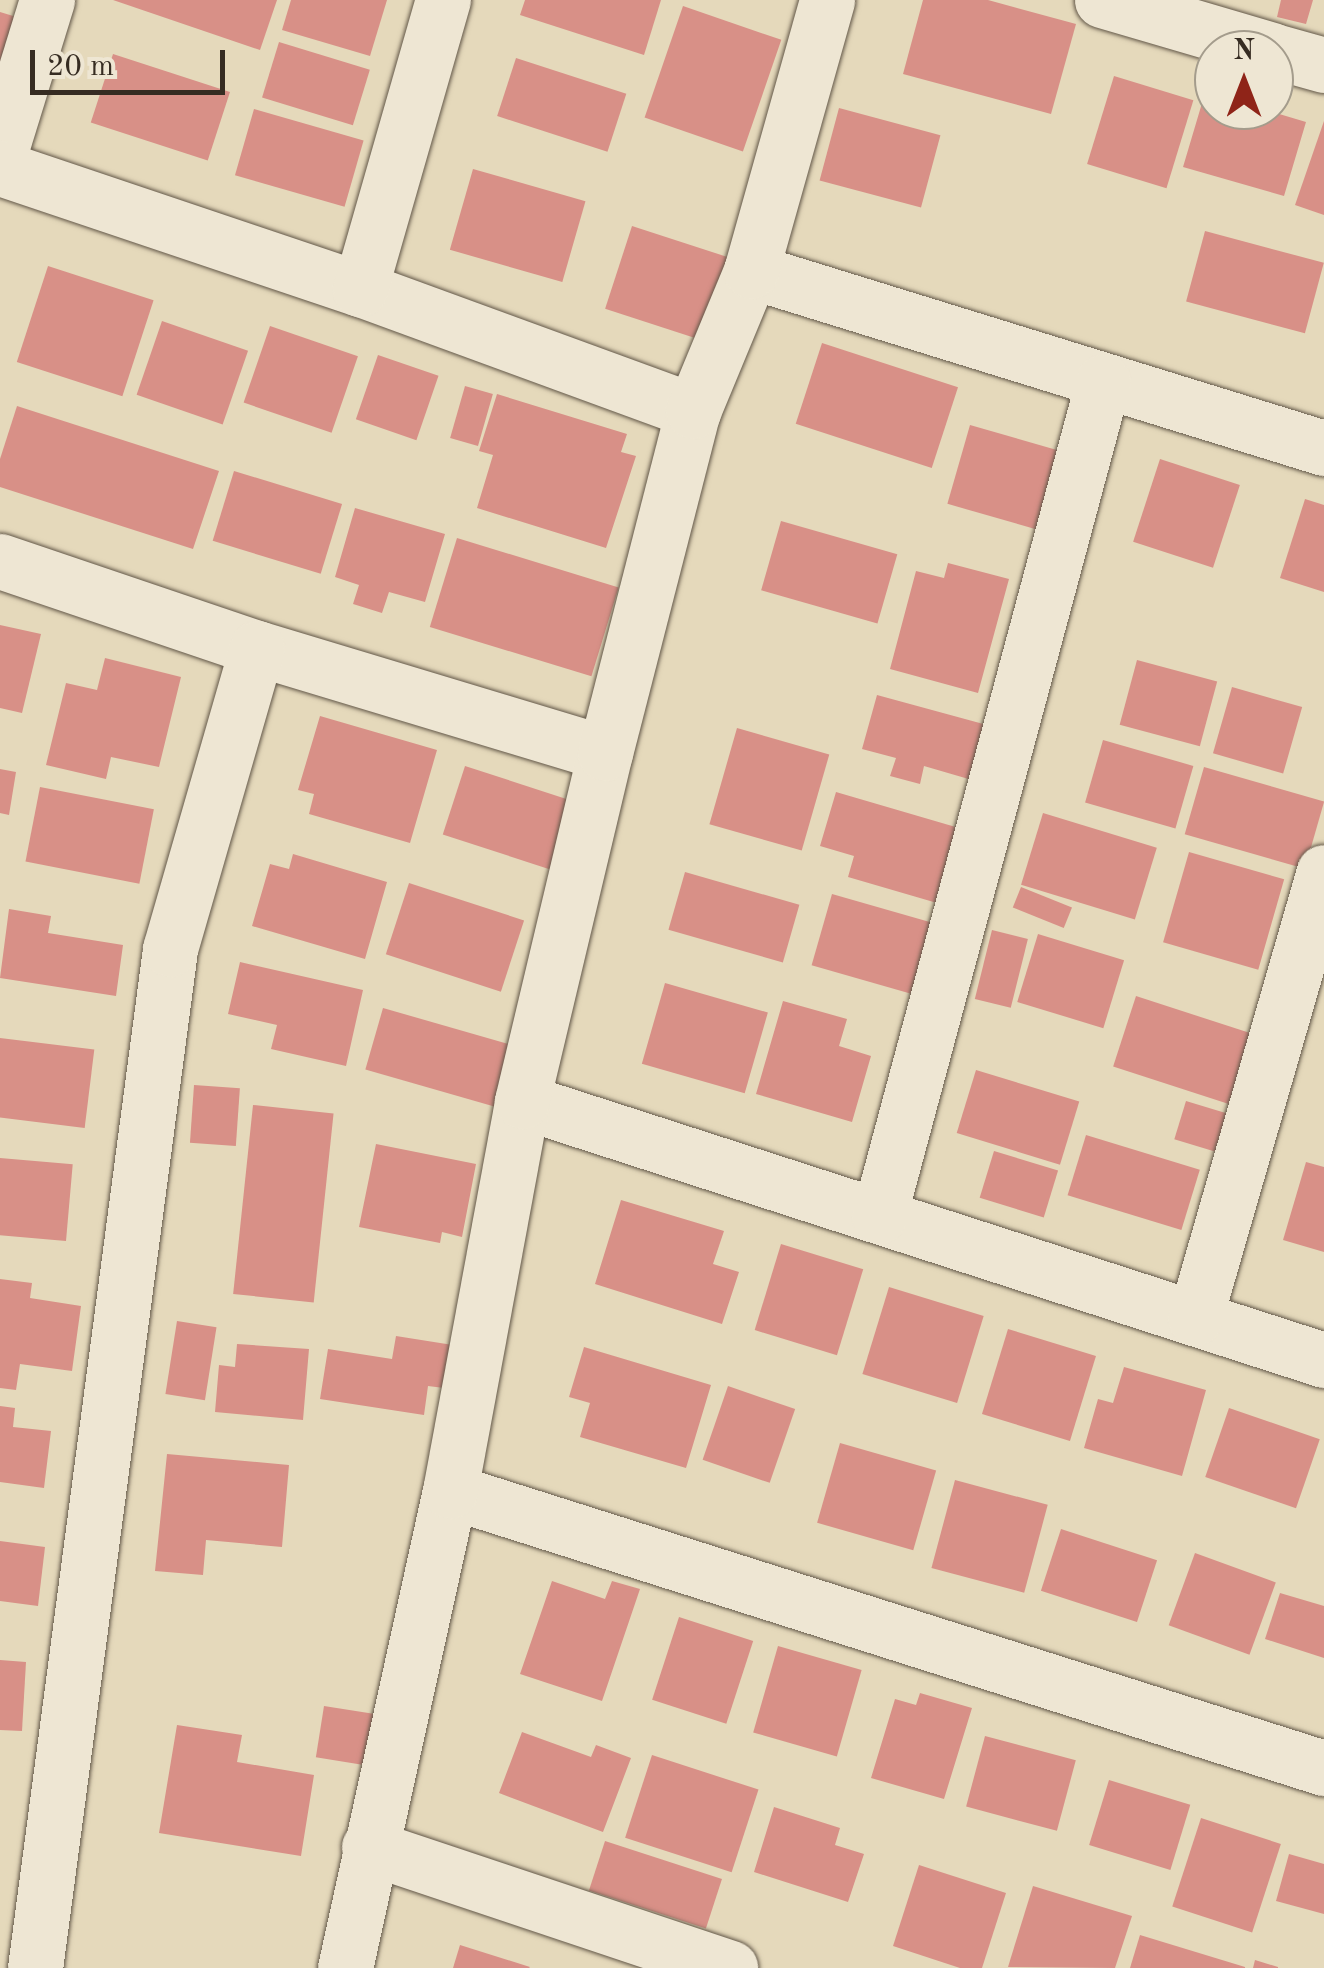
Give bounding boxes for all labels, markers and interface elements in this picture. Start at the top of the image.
scale bar [35,30,230,92]
north arrow [1194,30,1294,130]
text: N [1233,38,1255,66]
text: 20 m [47,52,114,82]

